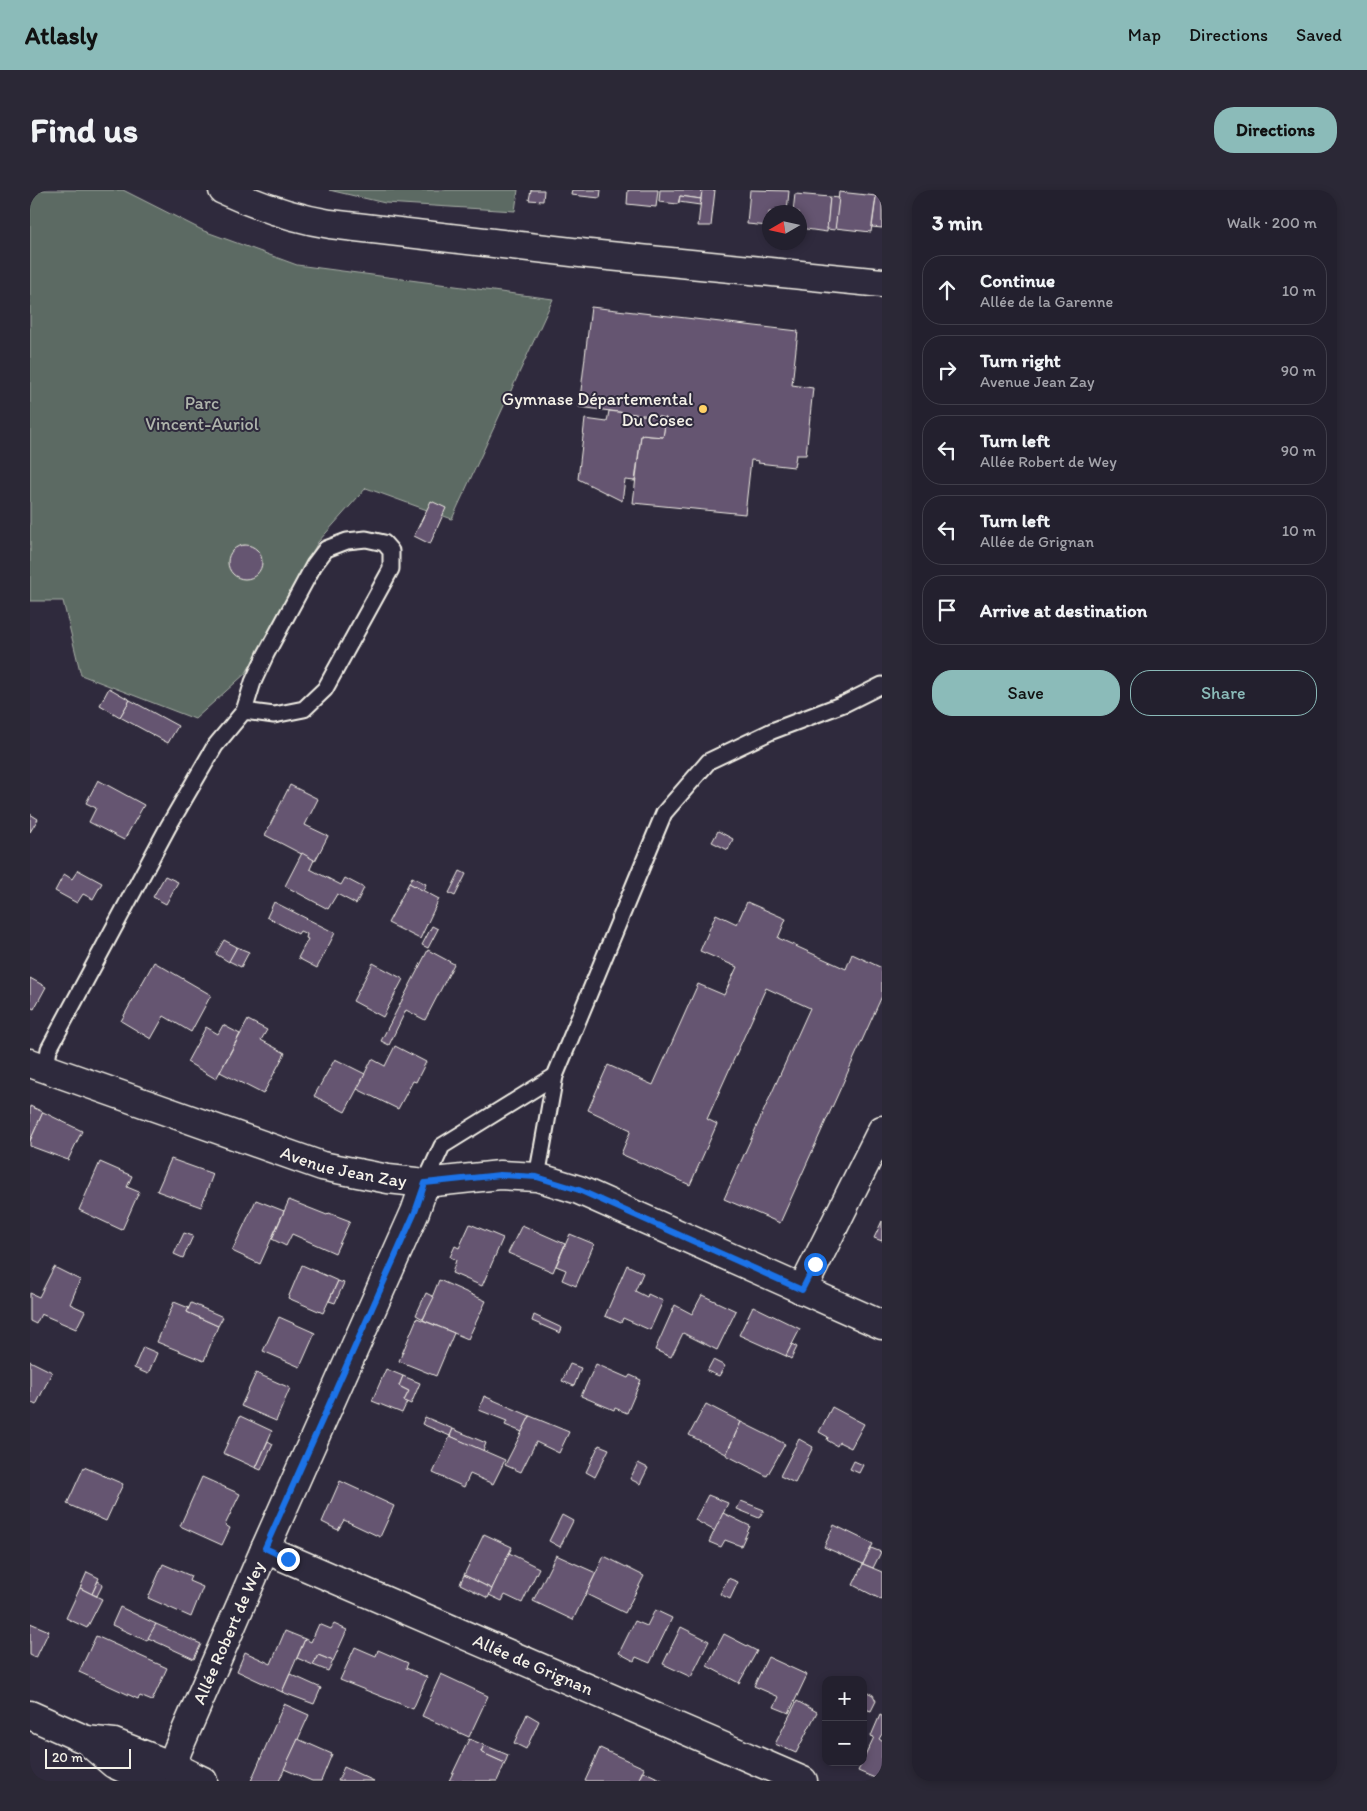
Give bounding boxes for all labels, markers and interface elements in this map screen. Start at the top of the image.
text: Atlasly [25,21,98,50]
text: Map [1128,24,1161,46]
text: Directions [1189,24,1268,46]
text: Saved [1296,24,1342,46]
button: Directions [1214,107,1337,153]
text: Find us [30,109,138,151]
north arrow [762,205,807,250]
text: 3 min [932,210,982,235]
text: Walk · 200 m [1227,213,1317,232]
text: Continue [980,269,1055,292]
icon: ahead [933,276,961,304]
text: 10 m [1282,281,1316,300]
text: Allée de la Garenne [980,292,1113,311]
text: Turn right [980,349,1061,372]
icon: right [933,356,961,384]
text: 90 m [1281,361,1316,380]
text: Avenue Jean Zay [980,372,1095,391]
place label: Gymnase Départemental Du Cosec [502,388,693,431]
park label: Parc Vincent-Auriol [145,392,259,435]
marker: Gymnase Départemental Du Cosec [697,403,709,415]
text: Turn left [980,429,1050,452]
icon: left [933,436,961,464]
text: 90 m [1281,441,1316,460]
text: Allée Robert de Wey [980,452,1117,471]
text: Turn left [980,509,1050,532]
icon: left [933,516,961,544]
text: 10 m [1282,521,1316,540]
text: Allée de Grignan [980,532,1094,551]
icon: arrive [933,596,961,624]
text: Arrive at destination [980,599,1147,622]
button: Save [932,670,1120,716]
button: Share [1130,670,1317,716]
street label: Avenue Jean Zay [278,1141,408,1192]
route start [804,1253,827,1276]
route end [277,1548,300,1571]
street label: Allée Robert de Wey [188,1557,270,1708]
street label: Allée de Grignan [470,1629,596,1700]
map controls [822,1676,867,1766]
button: + [822,1676,867,1721]
button: − [822,1721,867,1766]
scale bar [45,1746,131,1769]
text: 20 m [52,1749,83,1766]

